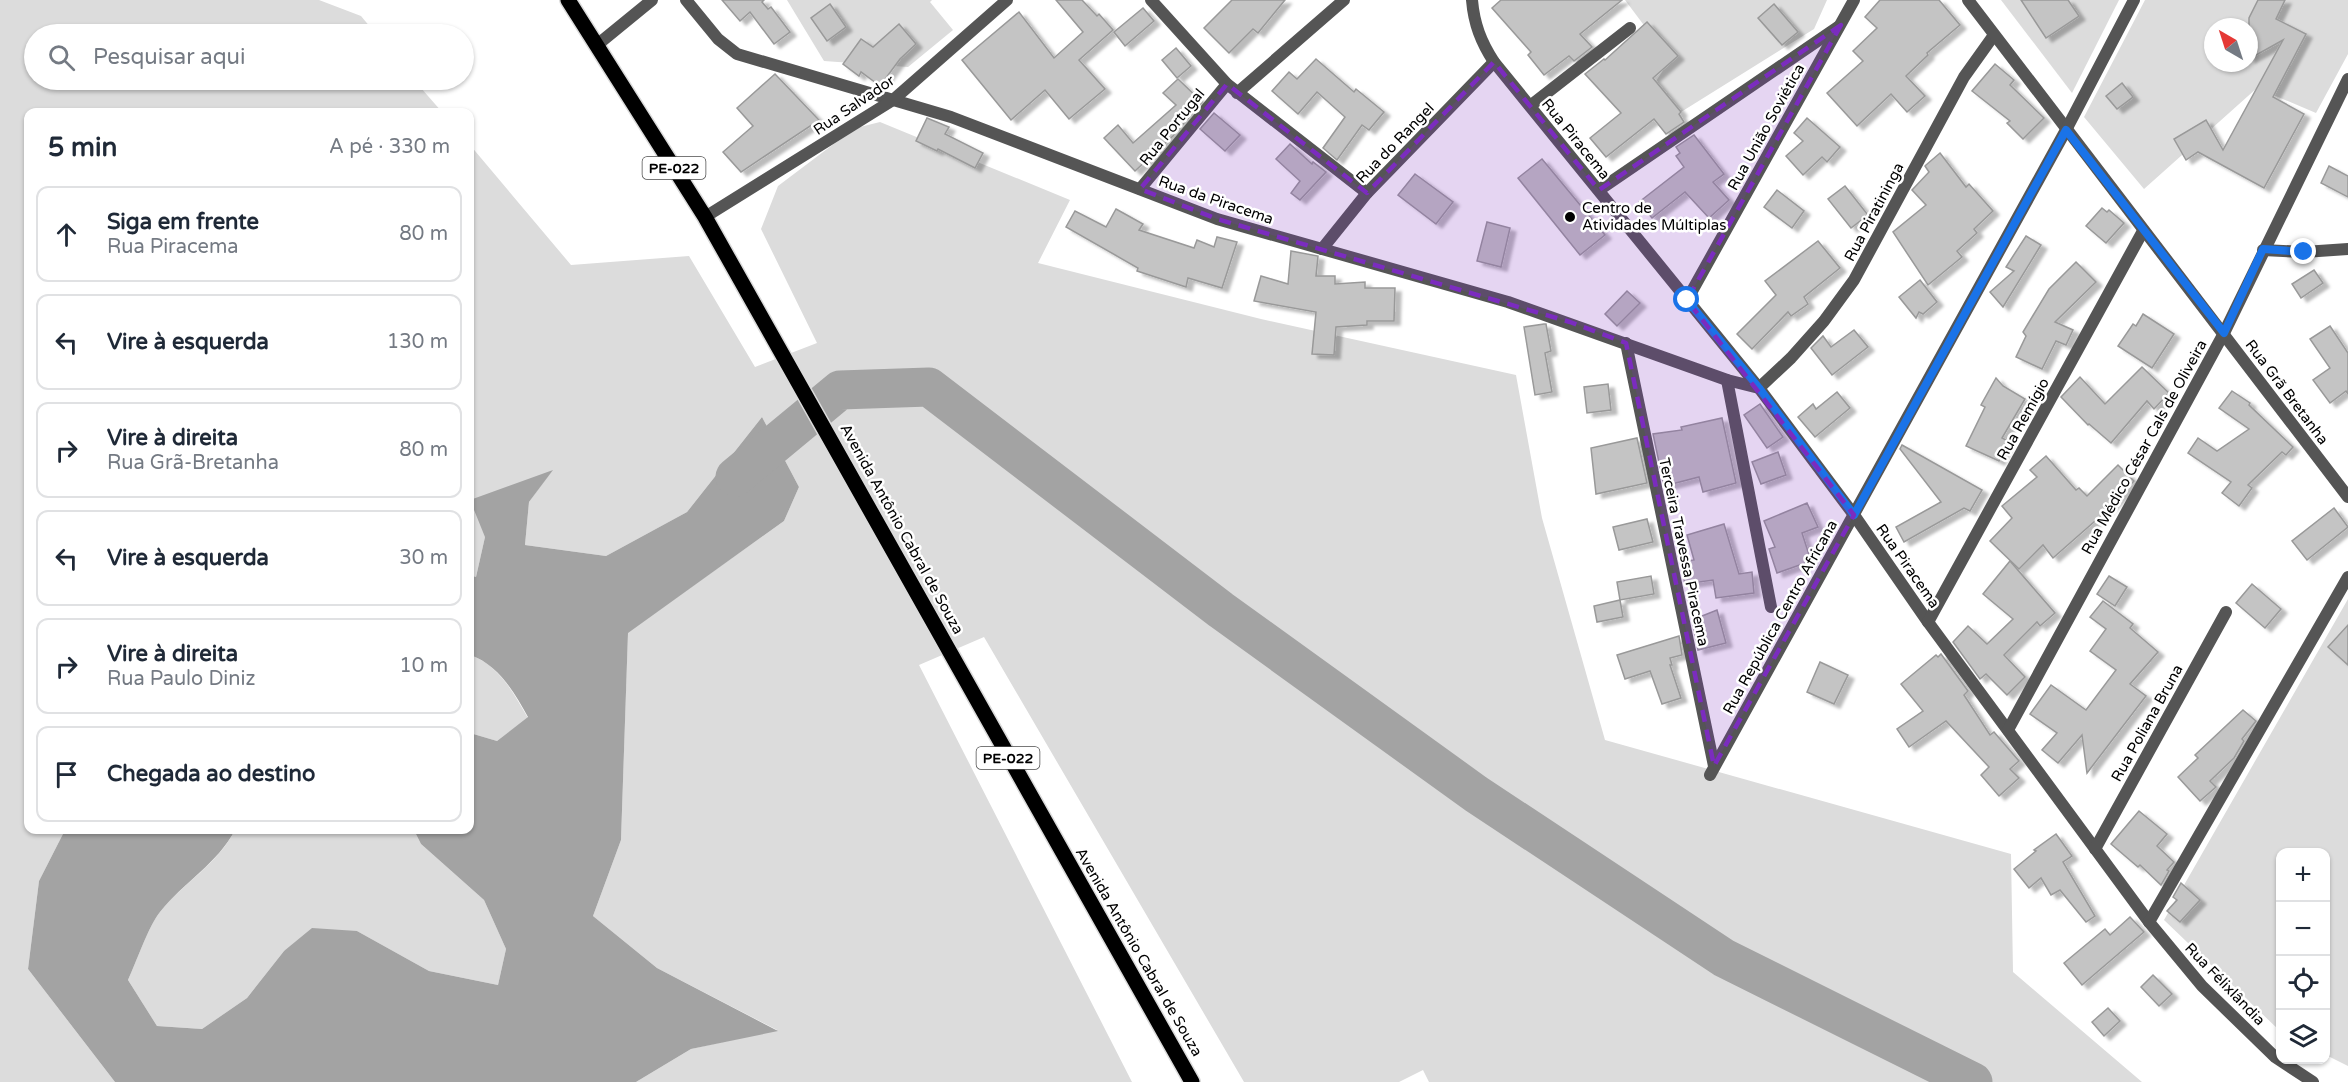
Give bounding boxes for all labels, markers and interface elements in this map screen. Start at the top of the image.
north arrow [2204,18,2258,72]
search box [24,24,474,90]
icon: search [45,41,78,74]
text: Pesquisar aqui [93,44,245,70]
street label: Rua União Soviética [1724,61,1808,193]
street label: Rua Salvador [810,71,898,139]
street label: Rua Portugal [1136,85,1208,169]
street label: Rua Piracema [1538,95,1614,183]
street label: Rua do Rangel [1352,99,1438,187]
text: 5 min [48,132,117,163]
text: A pé · 330 m [329,135,450,159]
road number: PE-022 [642,157,706,179]
street label: Rua Piratininga [1840,160,1908,264]
street label: Rua da Piracema [1156,172,1276,228]
place label: Centro de Atividades Múltiplas [1582,199,1726,234]
text: Siga em frente [107,209,259,235]
marker: Centro de Atividades Múltiplas [1563,210,1577,224]
icon: ahead [50,218,83,251]
text: 80 m [399,222,448,246]
text: Rua Piracema [107,235,239,259]
route end [2290,238,2316,264]
route start [1673,286,1699,312]
icon: left [50,326,83,359]
text: Vire à esquerda [107,329,269,355]
text: 130 m [387,330,448,354]
street label: Rua Grã Bretanha [2242,336,2332,448]
street label: Rua Médico César Cals de Oliveira [2077,337,2211,557]
street label: Rua Remígio [1993,375,2053,463]
street label: Avenida Antônio Cabral de Souza [837,421,967,637]
text: Vire à direita [107,425,238,451]
icon: right [50,434,83,467]
text: 80 m [399,438,448,462]
text: Rua Grã-Bretanha [107,451,279,475]
street label: Terceira Travessa Piracema [1655,456,1713,648]
street label: Rua República Centro Africana [1719,517,1841,717]
street label: Rua Piracema [1872,520,1944,612]
icon: left [50,542,83,575]
text: Vire à esquerda [107,545,269,571]
text: 30 m [399,546,448,570]
text: Vire à direita [107,641,238,667]
icon: right [50,650,83,683]
text: 10 m [399,654,448,678]
street label: Rua Poliana Bruna [2107,661,2187,785]
text: Rua Paulo Diniz [107,667,255,691]
road number: PE-022 [976,747,1040,769]
icon: arrive [50,758,83,791]
text: Chegada ao destino [107,761,315,787]
street label: Avenida Antônio Cabral de Souza [1072,845,1206,1059]
map controls [2276,848,2330,1064]
button: + [2276,848,2330,902]
button: − [2276,902,2330,956]
street label: Rua Félixlândia [2181,939,2269,1029]
button: locate [2276,956,2330,1010]
button: layers [2276,1010,2330,1064]

